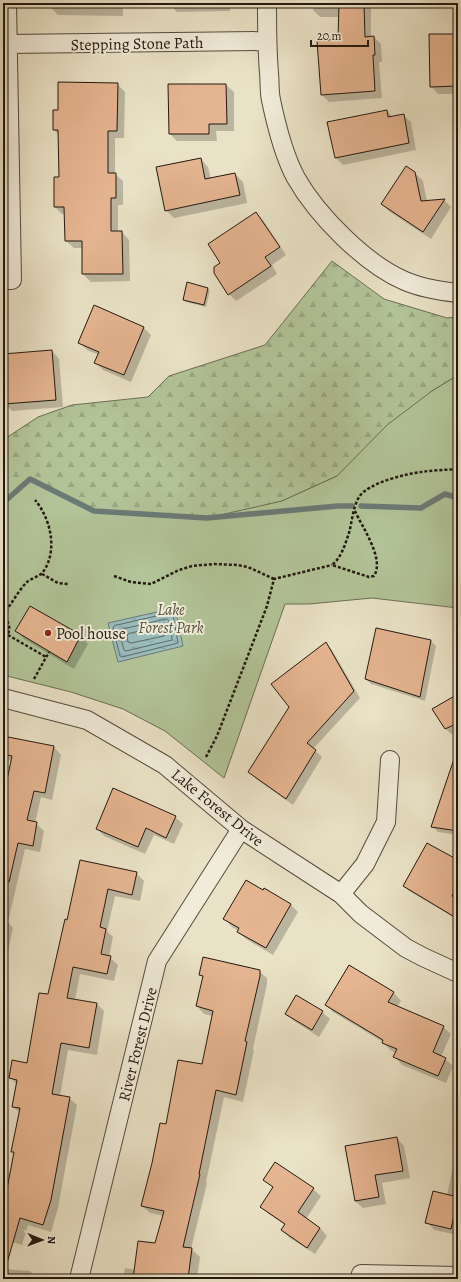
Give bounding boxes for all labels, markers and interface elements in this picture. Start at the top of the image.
scale bar [311,22,368,48]
text: 20 m [317,28,341,44]
street label: Stepping Stone Path [70,32,204,56]
park label: Lake Forest Park [138,599,204,639]
place label: Pool house [56,623,126,645]
marker: Pool house [43,628,53,638]
street label: Lake Forest Drive [167,764,268,852]
street label: River Forest Drive [113,985,163,1104]
north arrow [22,1220,62,1260]
text: N [44,1236,59,1244]

